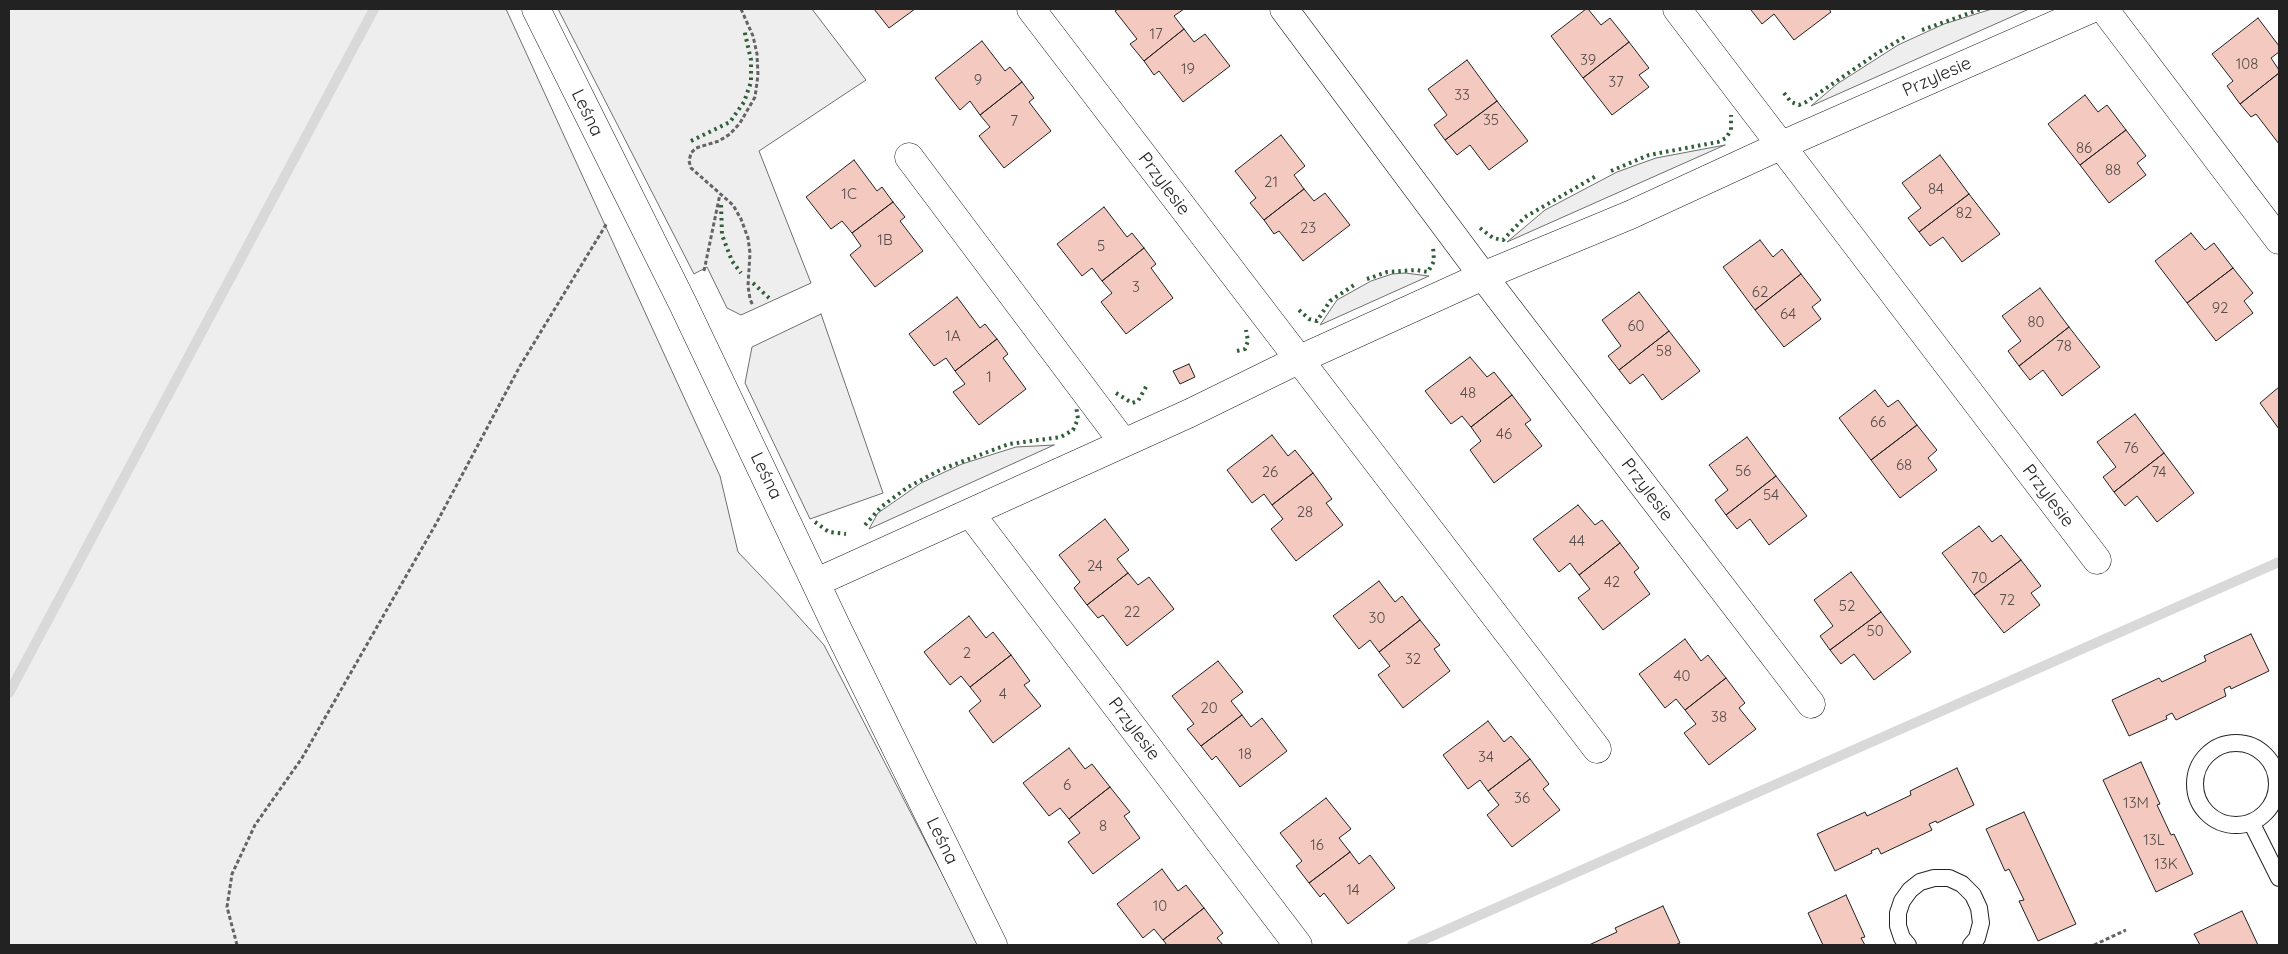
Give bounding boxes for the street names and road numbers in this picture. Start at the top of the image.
street label: Przylesie [1899,52,1975,102]
street label: Leśna [566,86,608,140]
street label: Przylesie [1133,148,1195,220]
street label: Leśna [745,449,787,503]
street label: Przylesie [1616,454,1678,526]
street label: Przylesie [2017,460,2079,532]
street label: Przylesie [1103,693,1165,765]
street label: Leśna [921,814,963,868]

